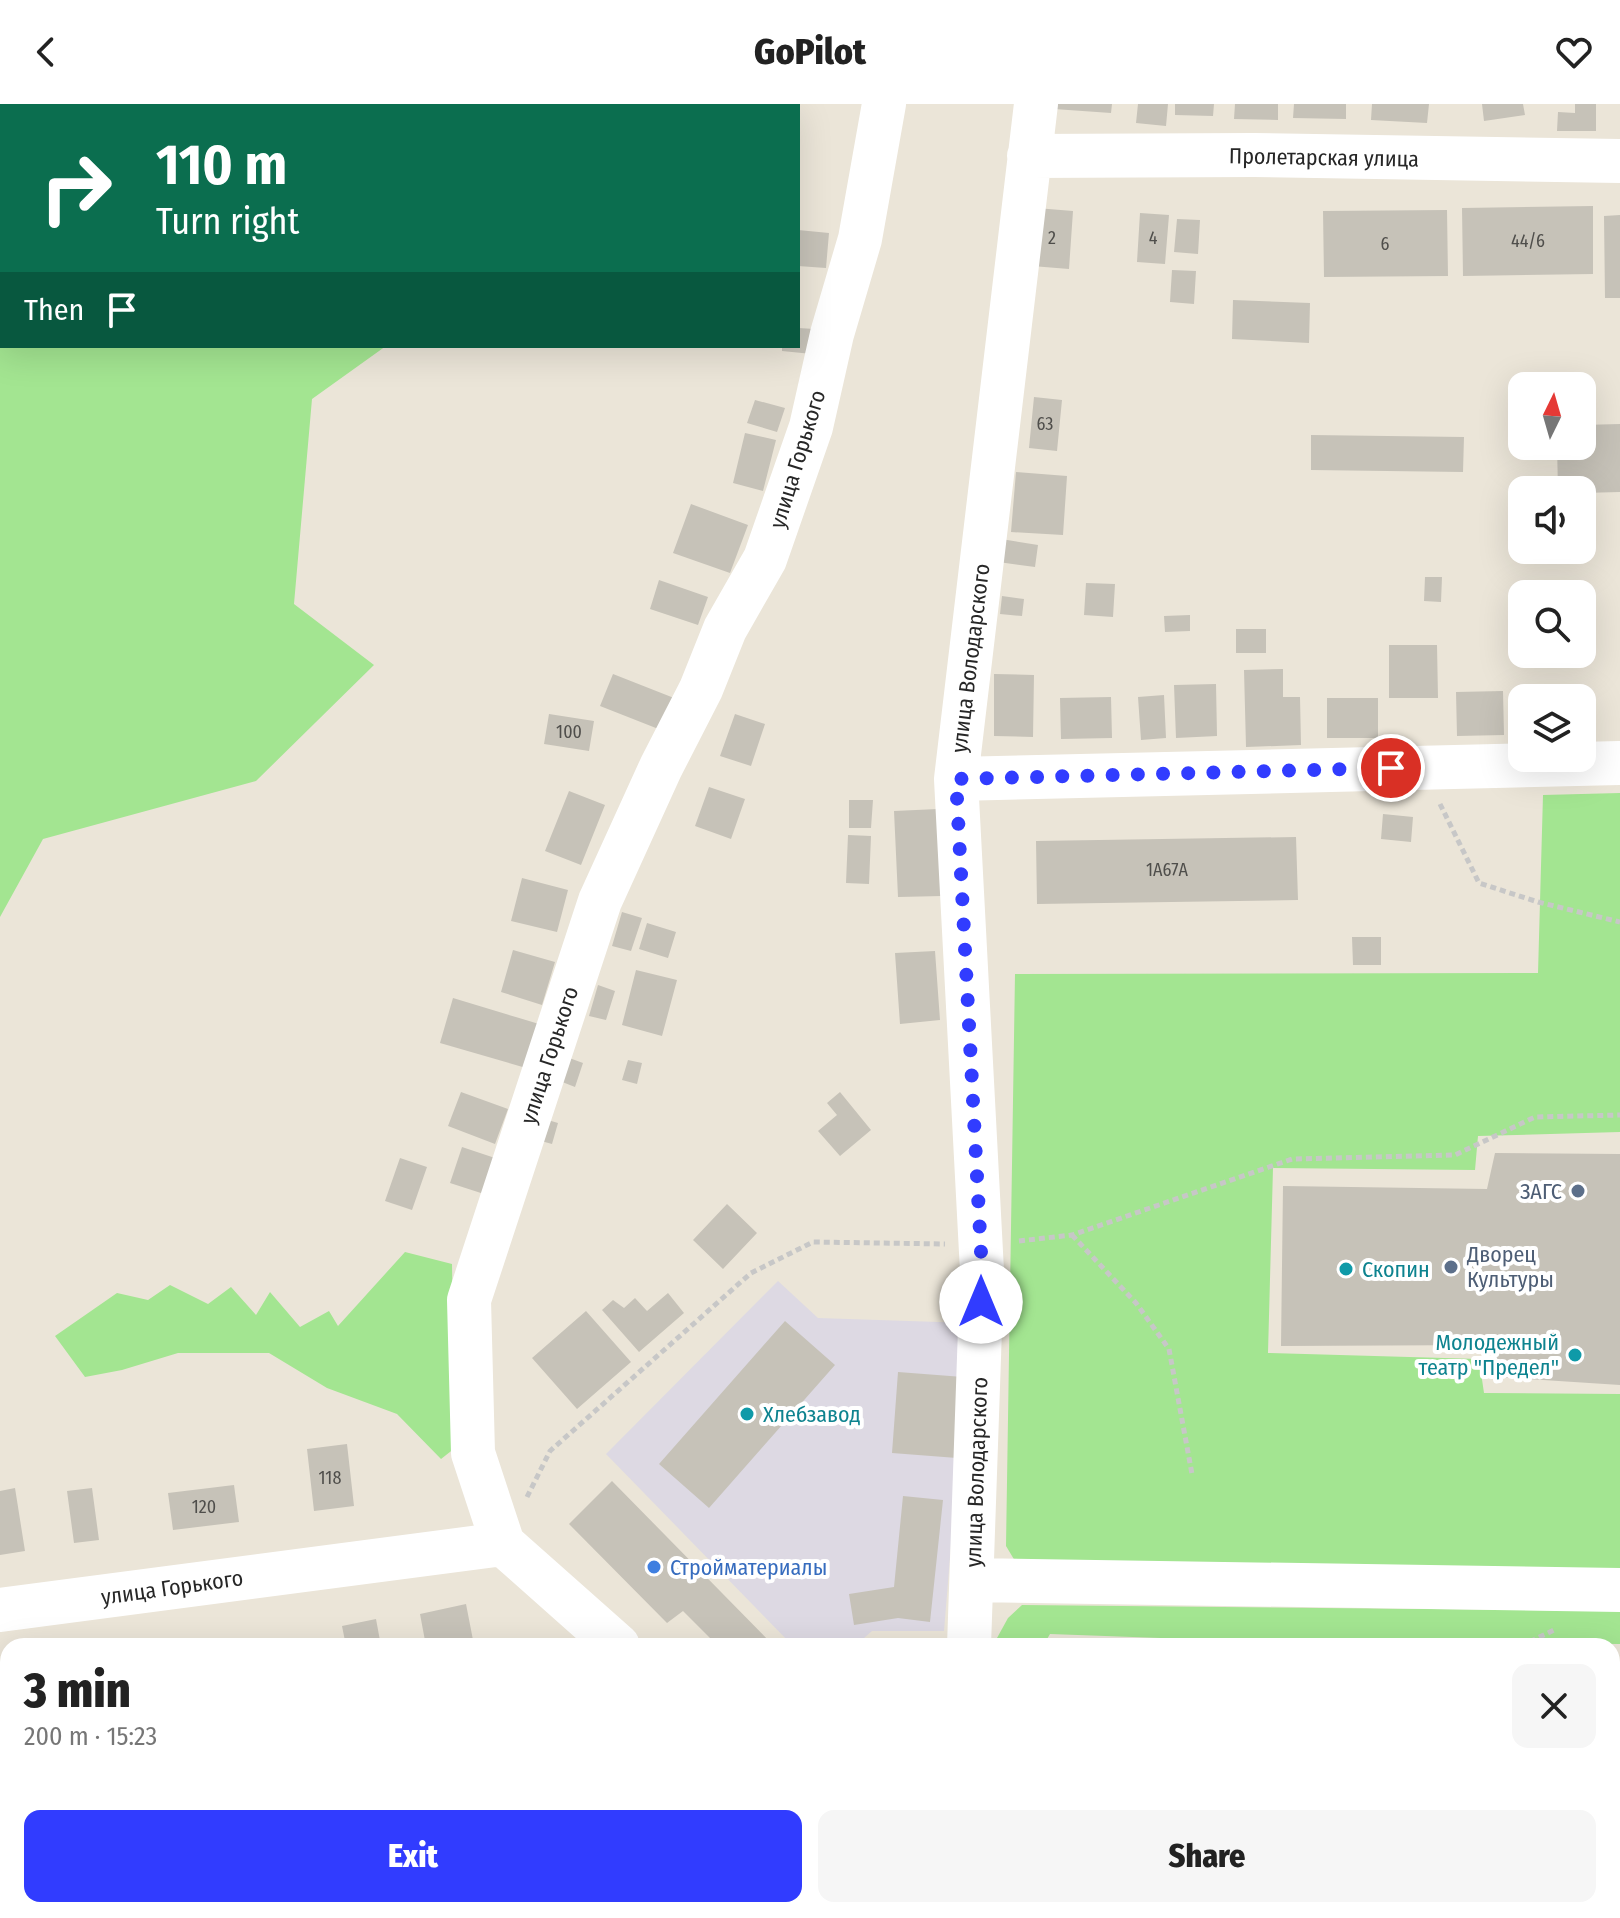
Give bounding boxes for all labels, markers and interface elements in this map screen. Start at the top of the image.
icon: back [24,30,68,74]
text: GoPilot [754,30,866,74]
icon: heart [1552,30,1596,74]
text: 110 m [156,132,287,199]
icon: right [24,136,128,240]
street label: Пролетарская улица [1229,142,1419,173]
text: Turn right [156,200,299,244]
house number: 2 [1048,227,1056,249]
house number: 4 [1149,227,1158,249]
house number: 44/6 [1511,230,1545,252]
house number: 6 [1381,233,1390,255]
icon: arrive [100,288,144,332]
text: Then [24,292,84,328]
north arrow [1508,372,1596,460]
map controls [1508,372,1596,772]
street label: улица Горького [764,387,831,531]
house number: 63 [1037,413,1053,435]
button: sound [1508,476,1596,564]
street label: улица Володарского [945,562,996,754]
button: search [1508,580,1596,668]
button: layers [1508,684,1596,772]
house number: 100 [556,721,582,743]
pin [1357,734,1425,802]
icon: arrive [1369,746,1413,790]
house number: 1А67A [1146,859,1188,881]
street label: улица Горького [515,983,584,1127]
place label: ЗАГС [1520,1178,1562,1205]
marker: ЗАГС [1569,1182,1587,1200]
place label: Дворец Культуры [1466,1241,1554,1293]
place label: Скопин [1362,1256,1430,1283]
marker: Дворец Культуры [1442,1258,1460,1276]
position arrow [939,1260,1023,1344]
marker: Скопин [1337,1260,1355,1278]
place label: Молодежный театр "Предел" [1419,1329,1559,1381]
marker: Молодежный театр "Предел" [1566,1346,1584,1364]
street label: улица Володарского [960,1376,993,1568]
place label: Хлебзавод [763,1401,861,1428]
marker: Хлебзавод [738,1405,756,1423]
house number: 118 [319,1467,341,1489]
house number: 120 [192,1496,216,1518]
place label: Стройматериалы [670,1554,827,1581]
marker: Стройматериалы [645,1558,663,1576]
street label: улица Горького [99,1564,245,1611]
text: 3 min [24,1662,131,1720]
button: close [1512,1664,1596,1748]
text: 200 m · 15:23 [24,1721,157,1752]
button: Exit [24,1810,802,1902]
button: Share [818,1810,1596,1902]

